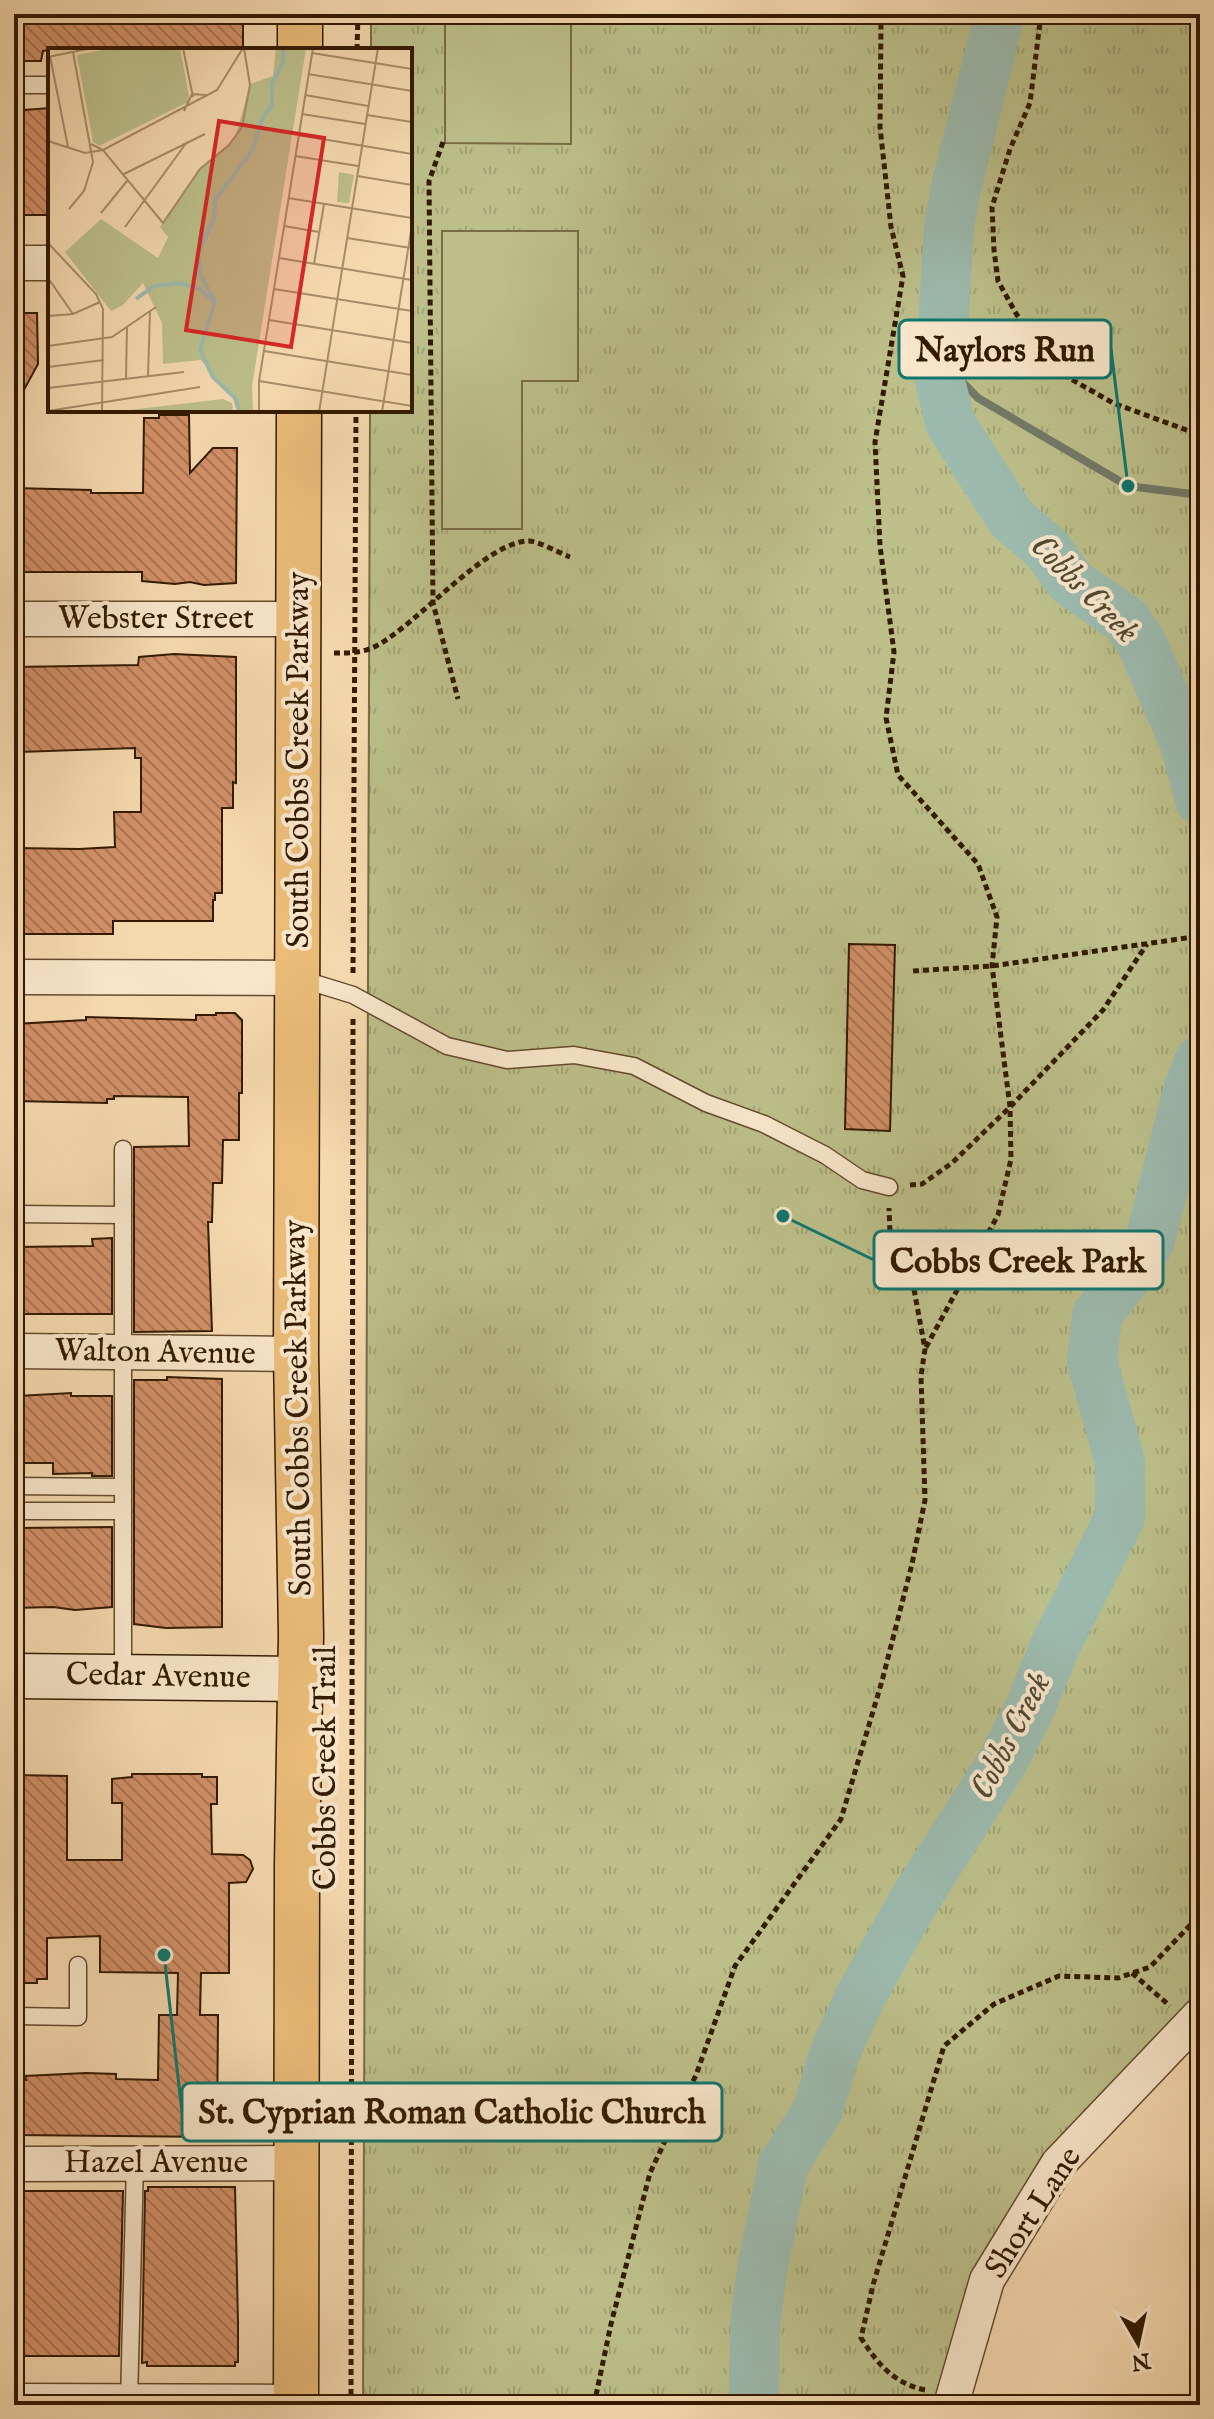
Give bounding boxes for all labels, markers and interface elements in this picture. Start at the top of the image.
inset map [48,48,412,412]
callout: Naylors Run [899,320,1111,378]
text: Naylors Run [914,330,1095,373]
water label: Cobbs Creek [1020,525,1148,653]
street label: South Cobbs Creek Parkway [279,571,320,948]
street label: Webster Street [58,599,254,640]
street label: South Cobbs Creek Parkway [275,1219,323,1597]
callout: Cobbs Creek Park [874,1231,1163,1289]
text: Cobbs Creek Park [890,1241,1147,1284]
street label: Walton Avenue [54,1331,256,1375]
street label: Cobbs Creek Trail [306,1646,347,1890]
street label: Cedar Avenue [65,1655,251,1699]
water label: Cobbs Creek [961,1665,1061,1807]
callout: St. Cyprian Roman Catholic Church [182,2083,722,2141]
text: St. Cyprian Roman Catholic Church [198,2092,707,2135]
street label: Short Lane [976,2140,1092,2286]
street label: Hazel Avenue [64,2143,248,2184]
north arrow [1098,2303,1178,2383]
text: N [1129,2345,1153,2376]

